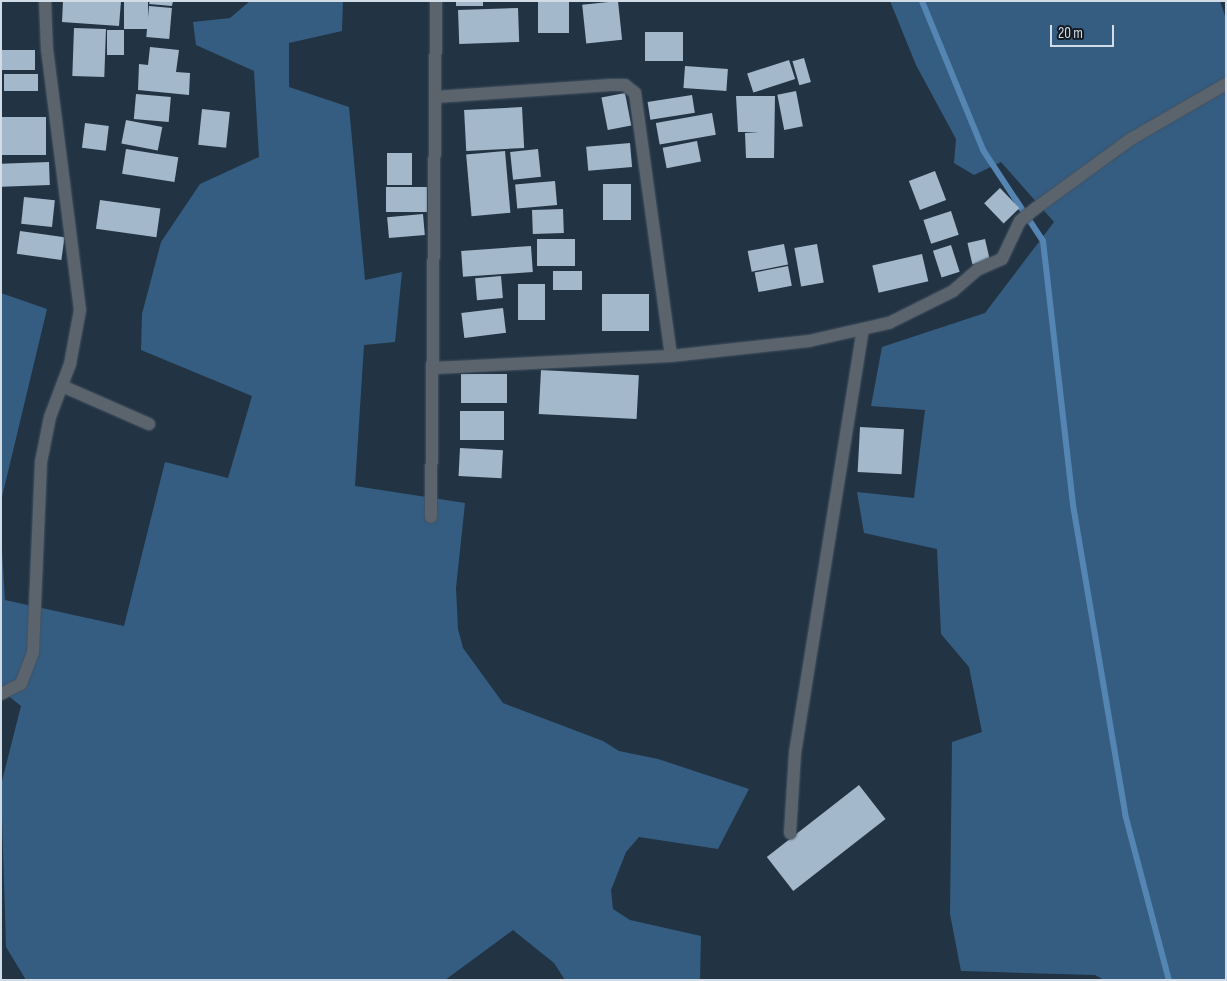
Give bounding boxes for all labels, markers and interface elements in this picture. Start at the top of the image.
scale bar [1052,15,1116,47]
text: 20 m [1058,24,1083,43]

